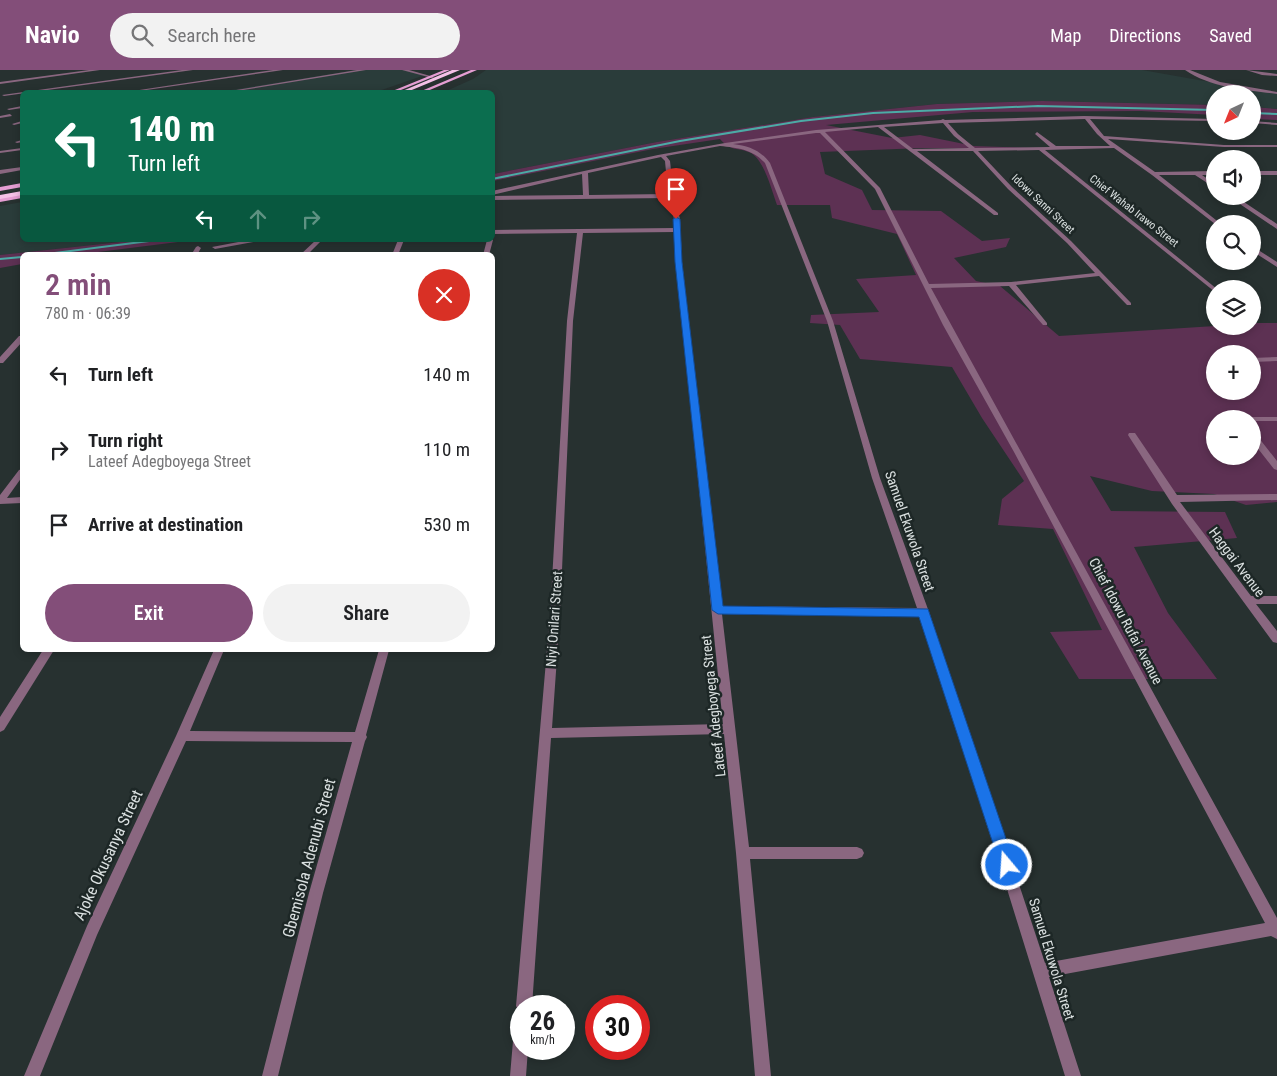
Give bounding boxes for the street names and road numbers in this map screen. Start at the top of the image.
street label: Idowu Sanni Street [1009,172,1077,236]
street label: Chief Wahab Irawo Street [1087,172,1181,250]
street label: Samuel Ekuwola Street [882,469,938,593]
street label: Haggai Avenue [1206,524,1269,600]
street label: Chief Idowu Rufai Avenue [1086,555,1166,687]
street label: Niyi Onilari Street [543,571,565,667]
street label: Lateef Adegboyega Street [698,634,728,778]
street label: Gbemisola Adenubi Street [279,776,339,940]
street label: Ajoke Okusanya Street [69,787,147,923]
street label: Samuel Ekuwola Street [1026,896,1078,1022]

